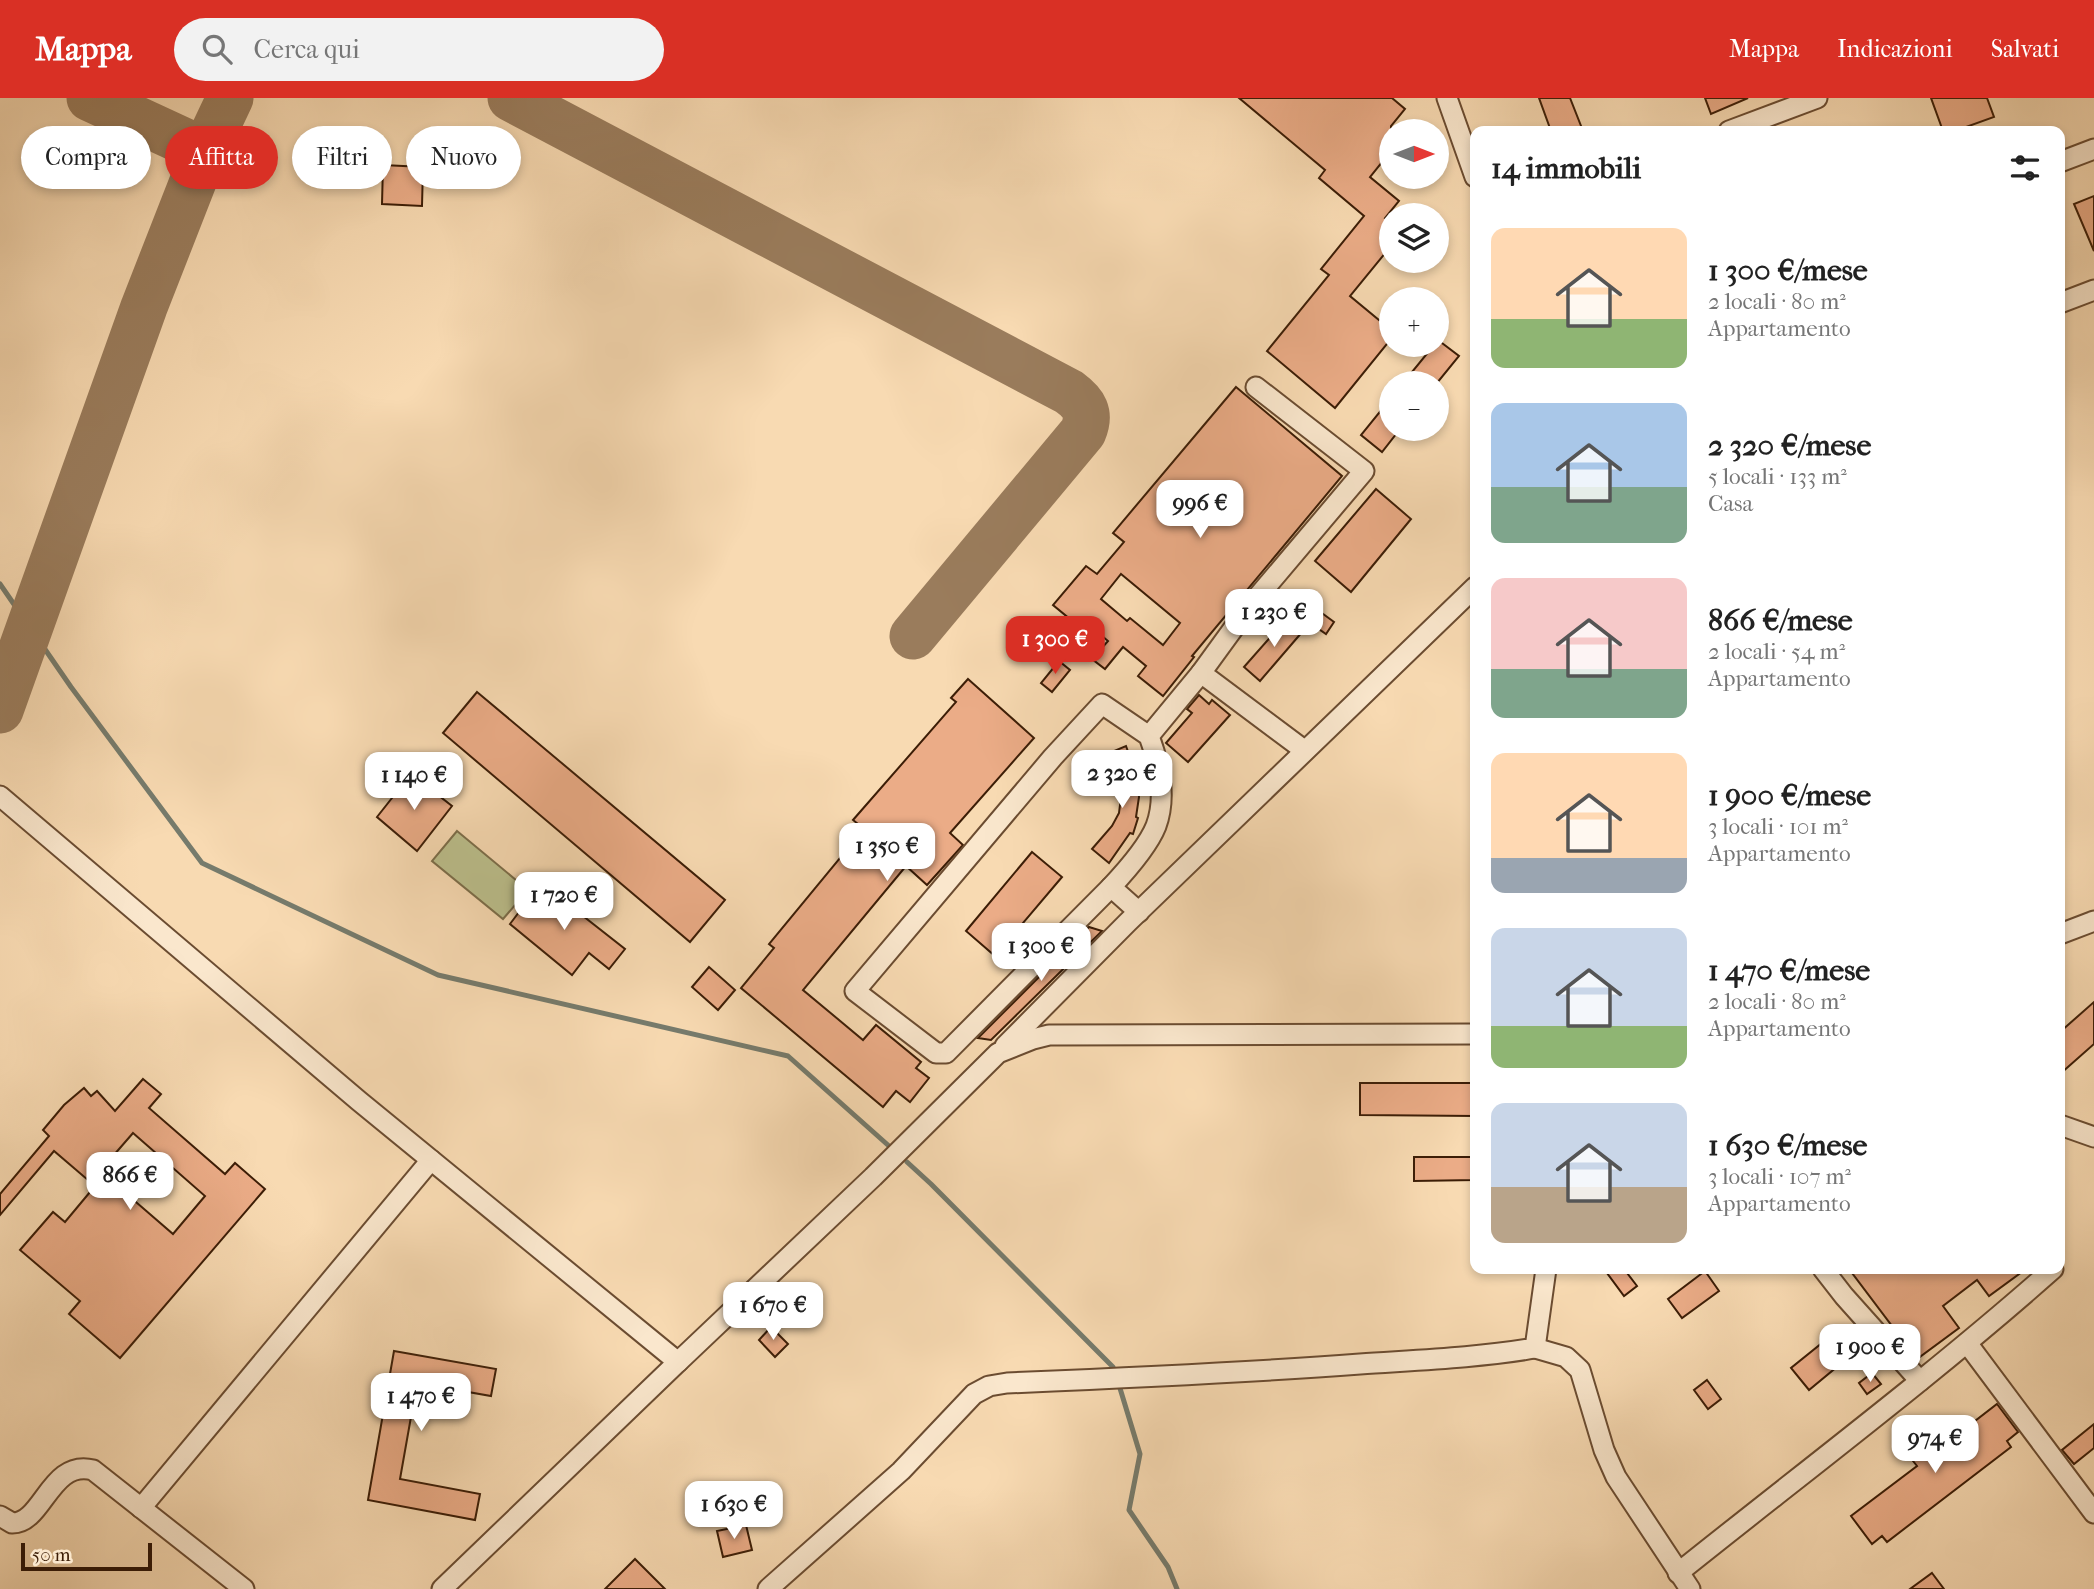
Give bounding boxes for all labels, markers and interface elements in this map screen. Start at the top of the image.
search box [174,18,664,81]
text: Mappa [35,30,132,69]
icon: search [198,30,236,68]
text: Cerca qui [254,34,360,65]
text: Mappa [1729,35,1799,63]
text: Indicazioni [1837,35,1953,63]
text: Salvati [1991,35,2059,63]
north arrow [1379,119,1449,189]
map controls [1379,119,1449,441]
chip: Compra [21,126,151,189]
chip: Affitta [165,126,278,189]
chip: Filtri [292,126,392,189]
chip: Nuovo [406,126,521,189]
icon: filters [2006,149,2044,187]
text: 14 immobili [1491,151,1641,186]
button: layers [1379,203,1449,273]
text: 1 300 €/mese [1708,253,1868,288]
icon: home [1547,256,1631,340]
button: + [1379,287,1449,357]
text: 2 locali · 80 m² [1708,288,1846,315]
text: Appartamento [1708,315,1851,342]
button: − [1379,371,1449,441]
text: 2 320 €/mese [1708,428,1871,463]
icon: home [1547,431,1631,515]
text: 5 locali · 133 m² [1708,463,1847,490]
pin: 996 € [1151,480,1249,540]
text: 996 € [1172,489,1228,516]
text: Casa [1708,490,1753,517]
pin: 1 230 € [1209,589,1339,649]
text: 1 230 € [1241,598,1307,625]
text: 866 €/mese [1708,603,1853,638]
icon: home [1547,606,1631,690]
pin: 1 300 € [990,616,1120,676]
text: 1 300 € [1022,625,1088,652]
text: 2 locali · 54 m² [1708,638,1845,665]
text: Appartamento [1708,665,1851,692]
pin: 2 320 € [1057,750,1187,810]
pin: 1 140 € [349,752,479,812]
text: 2 320 € [1087,759,1157,786]
text: 1 140 € [381,761,447,788]
text: 1 900 €/mese [1708,778,1871,813]
icon: home [1547,781,1631,865]
text: 3 locali · 101 m² [1708,813,1848,840]
pin: 1 350 € [822,824,952,883]
text: 1 350 € [855,832,919,859]
text: Appartamento [1708,840,1851,867]
pin: 1 720 € [499,872,629,932]
text: 1 720 € [530,881,598,908]
pin: 1 300 € [976,924,1106,983]
text: 1 300 € [1008,932,1074,959]
text: 1 470 €/mese [1708,953,1870,988]
icon: home [1547,956,1631,1040]
text: 2 locali · 80 m² [1708,988,1846,1015]
text: Appartamento [1708,1015,1851,1042]
text: 1 630 €/mese [1708,1128,1867,1163]
icon: home [1547,1131,1631,1215]
pin: 866 € [81,1152,179,1212]
text: 866 € [102,1161,158,1188]
text: 3 locali · 107 m² [1708,1163,1851,1190]
text: Appartamento [1708,1190,1851,1217]
pin: 1 670 € [708,1282,838,1342]
text: 1 670 € [739,1291,807,1318]
pin: 1 900 € [1805,1324,1935,1384]
text: 1 900 € [1835,1333,1905,1360]
pin: 1 470 € [356,1374,486,1433]
text: 1 470 € [387,1382,455,1409]
pin: 974 € [1886,1416,1984,1475]
text: 974 € [1908,1424,1962,1451]
pin: 1 630 € [669,1482,799,1541]
text: 1 630 € [701,1490,767,1517]
scale bar [21,1540,152,1572]
text: 50 m [32,1544,71,1566]

